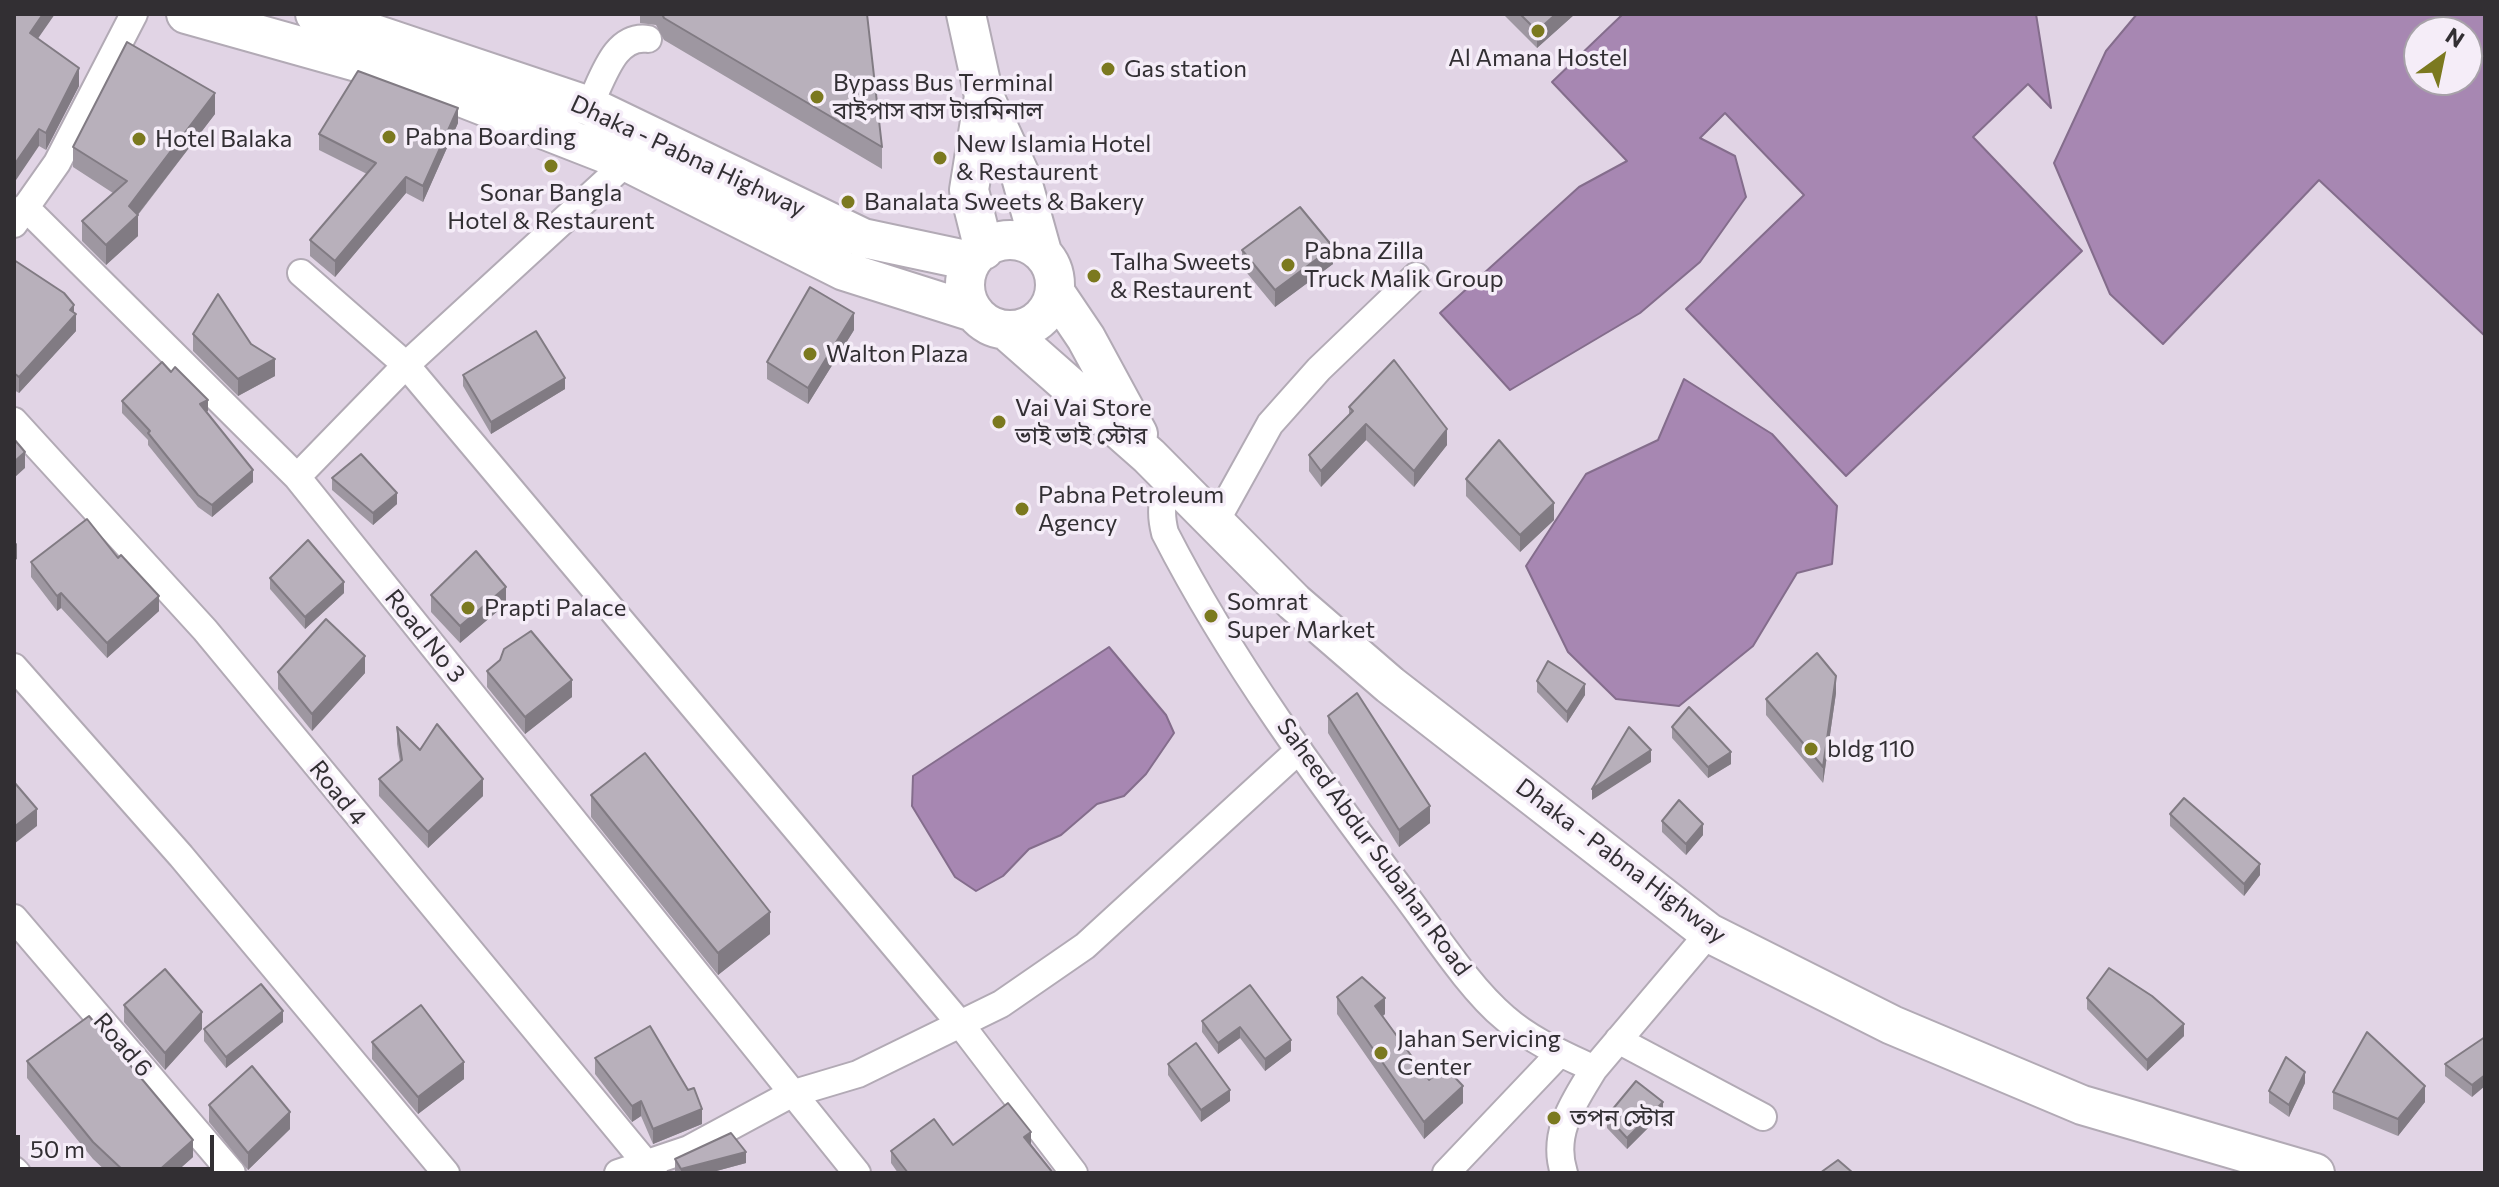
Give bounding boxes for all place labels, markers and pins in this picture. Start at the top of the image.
marker: Al Amana Hostel [1529,22,1547,40]
place label: Al Amana Hostel [1448,44,1628,72]
place label: Gas station [1124,55,1247,83]
marker: Gas station [1099,60,1117,78]
place label: Bypass Bus Terminal বাইপাস বাস টারমিনাল [833,69,1054,125]
marker: Bypass Bus Terminal বাইপাস বাস টারমিনাল [808,88,826,106]
place label: Pabna Boarding [405,123,576,151]
place label: Hotel Balaka [155,125,292,153]
marker: Pabna Boarding [380,128,398,146]
marker: Hotel Balaka [130,130,148,148]
place label: New Islamia Hotel & Restaurent [956,130,1151,186]
marker: New Islamia Hotel & Restaurent [931,149,949,167]
marker: Sonar Bangla Hotel & Restaurent [542,157,560,175]
place label: Sonar Bangla Hotel & Restaurent [447,179,655,235]
place label: Banalata Sweets & Bakery [864,188,1144,216]
marker: Banalata Sweets & Bakery [839,193,857,211]
place label: Pabna Zilla Truck Malik Group [1304,237,1504,293]
place label: Talha Sweets & Restaurent [1110,248,1252,304]
marker: Pabna Zilla Truck Malik Group [1279,256,1297,274]
marker: Talha Sweets & Restaurent [1085,267,1103,285]
place label: Walton Plaza [826,340,968,368]
marker: Walton Plaza [801,345,819,363]
place label: Vai Vai Store ভাই ভাই স্টোর [1015,394,1152,450]
marker: Vai Vai Store ভাই ভাই স্টোর [990,413,1008,431]
place label: Pabna Petroleum Agency [1038,481,1224,537]
marker: Pabna Petroleum Agency [1013,500,1031,518]
place label: Somrat Super Market [1227,588,1375,644]
place label: Prapti Palace [484,594,626,622]
marker: Prapti Palace [459,599,477,617]
marker: Somrat Super Market [1202,607,1220,625]
place label: bldg 110 [1827,735,1915,763]
marker: bldg 110 [1802,740,1820,758]
place label: Jahan Servicing Center [1397,1025,1561,1081]
marker: Jahan Servicing Center [1372,1044,1390,1062]
place label: তপন স্টোর [1570,1104,1674,1132]
marker: তপন স্টোর [1545,1109,1563,1127]

